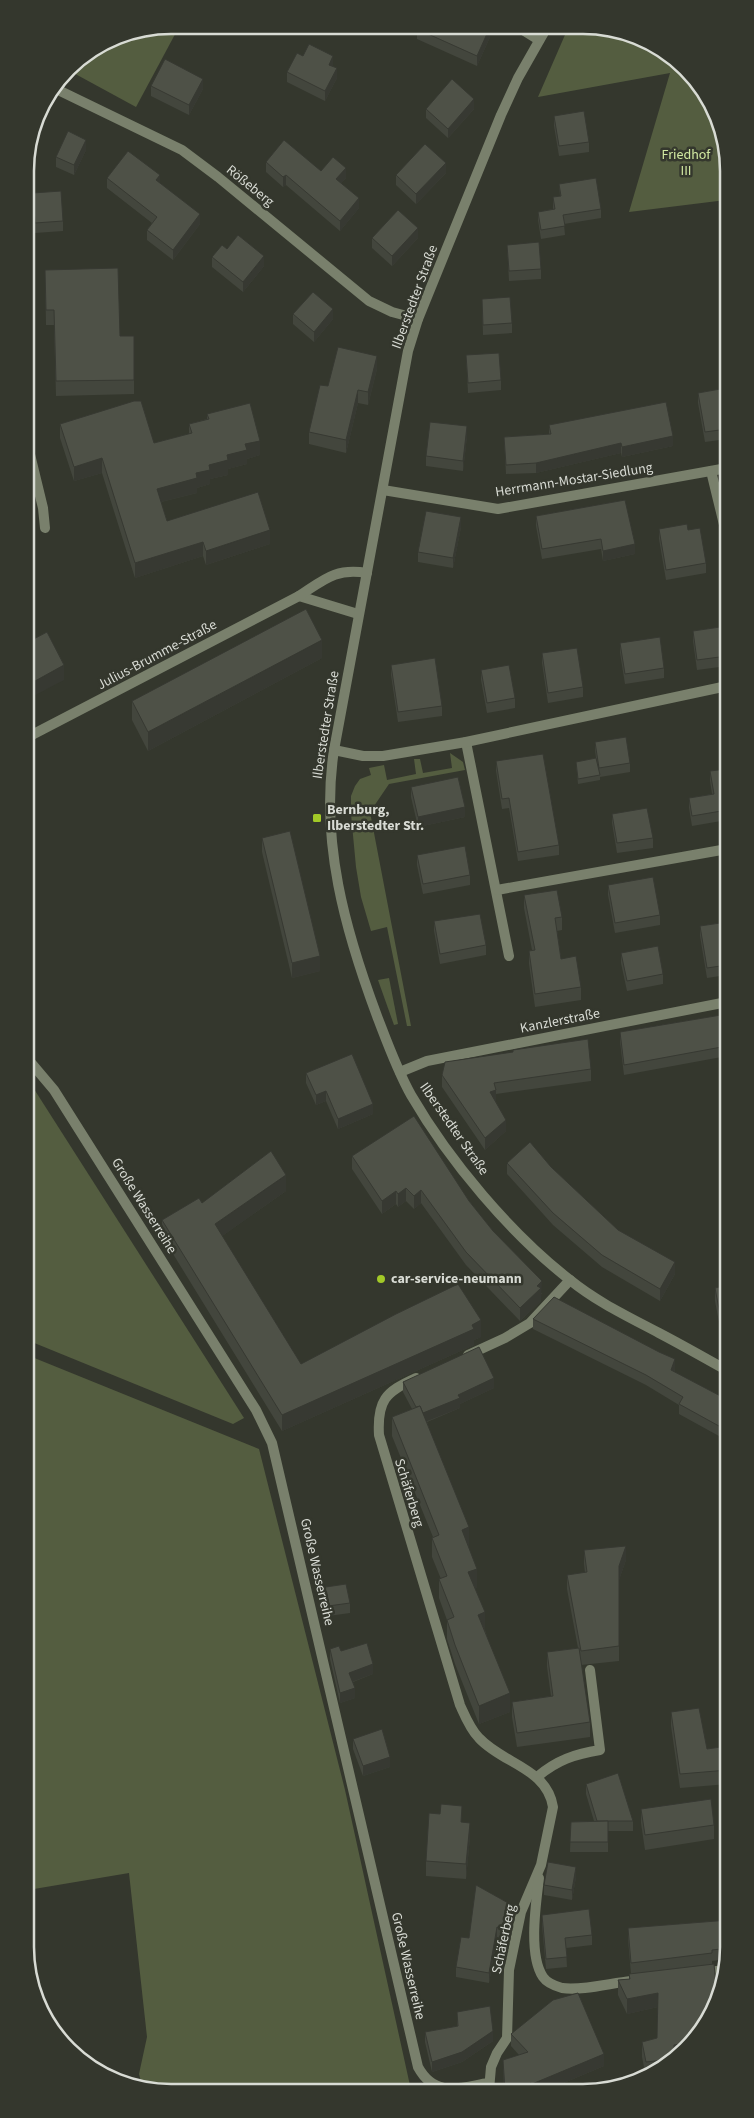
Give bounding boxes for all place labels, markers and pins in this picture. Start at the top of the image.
place label: Bernburg, Ilberstedter Str. [327,800,424,836]
marker: Bernburg, Ilberstedter Str. [311,812,323,824]
place label: car-service-neumann [391,1269,522,1289]
marker: car-service-neumann [375,1273,387,1285]

